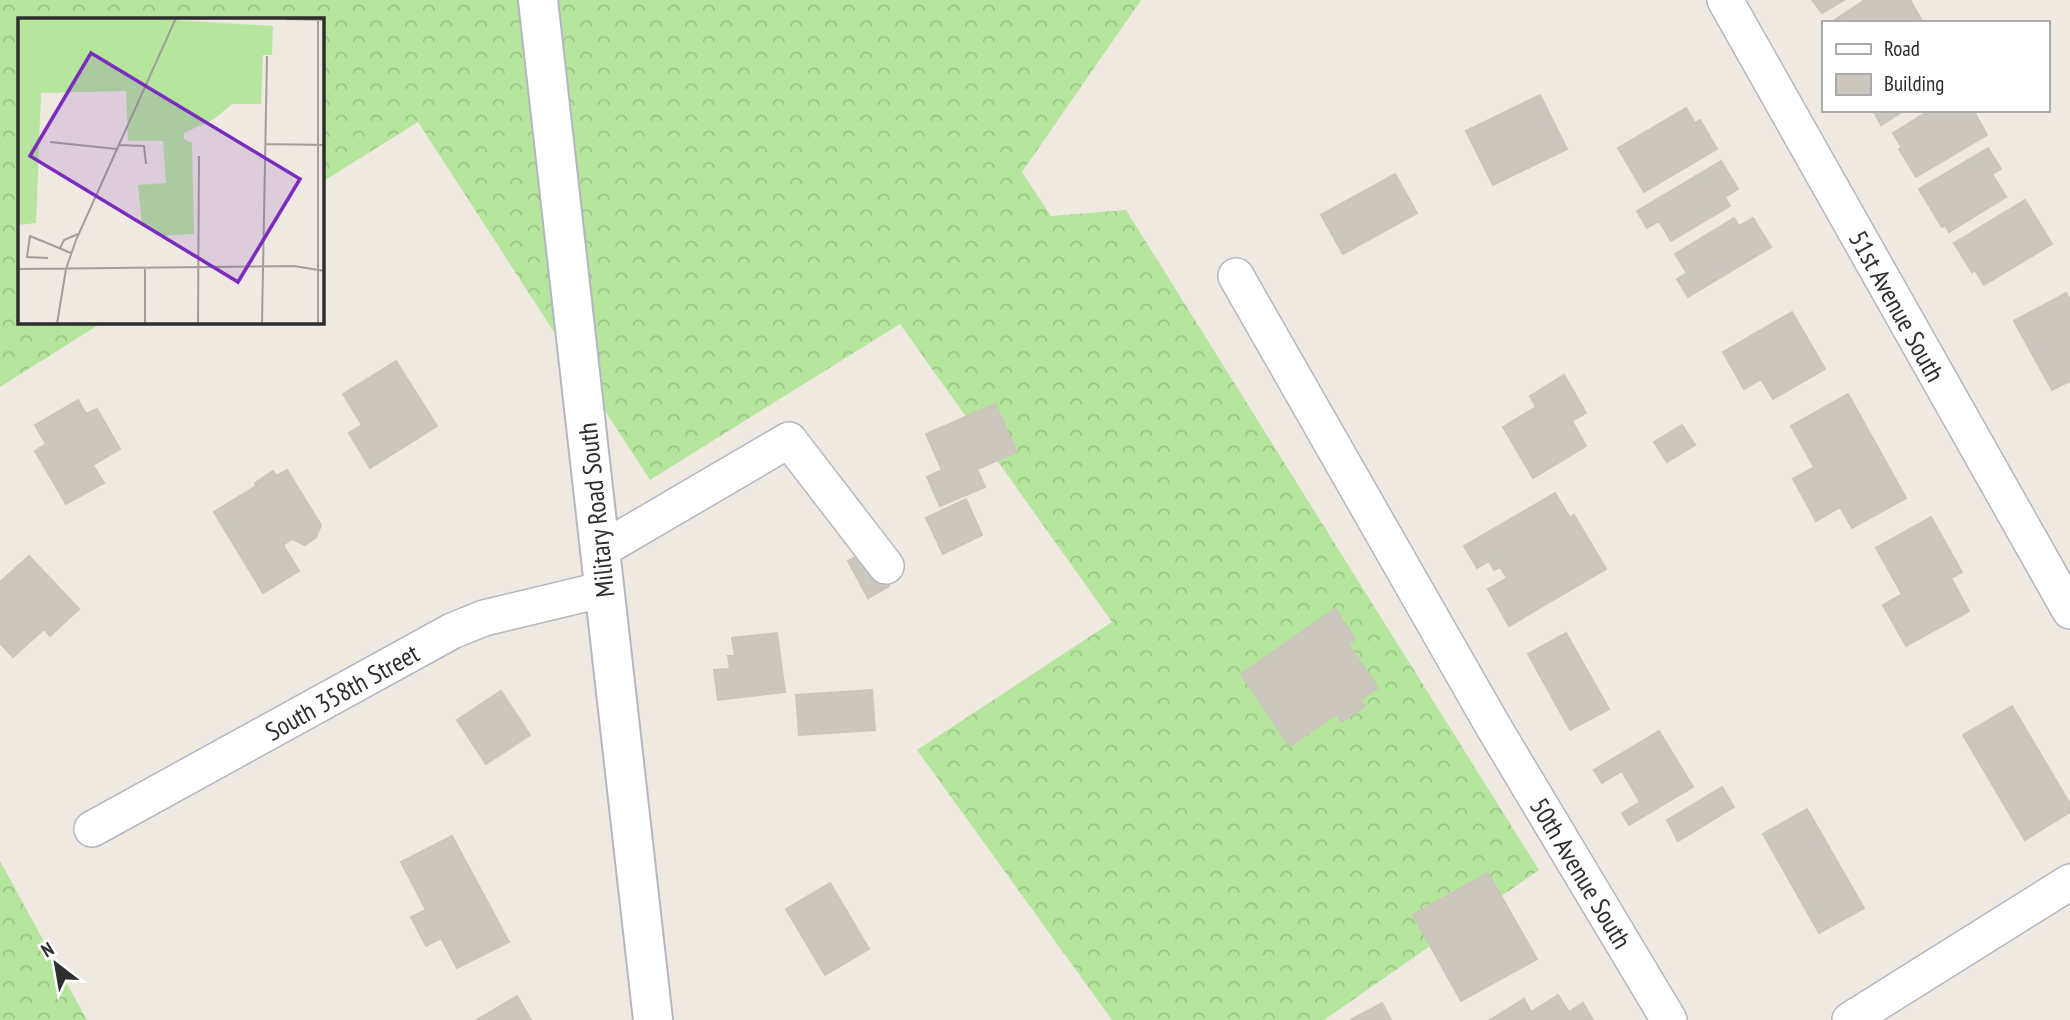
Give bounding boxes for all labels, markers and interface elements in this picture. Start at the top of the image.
inset map [18,18,324,324]
legend [1822,21,2049,112]
text: Road [1884,35,1920,62]
text: Building [1884,70,1944,97]
street label: 51st Avenue South [1842,225,1952,387]
street label: Military Road South [570,421,622,599]
street label: South 358th Street [259,636,425,748]
street label: 50th Avenue South [1523,792,1639,954]
north arrow [21,929,91,999]
text: N [37,936,58,962]

